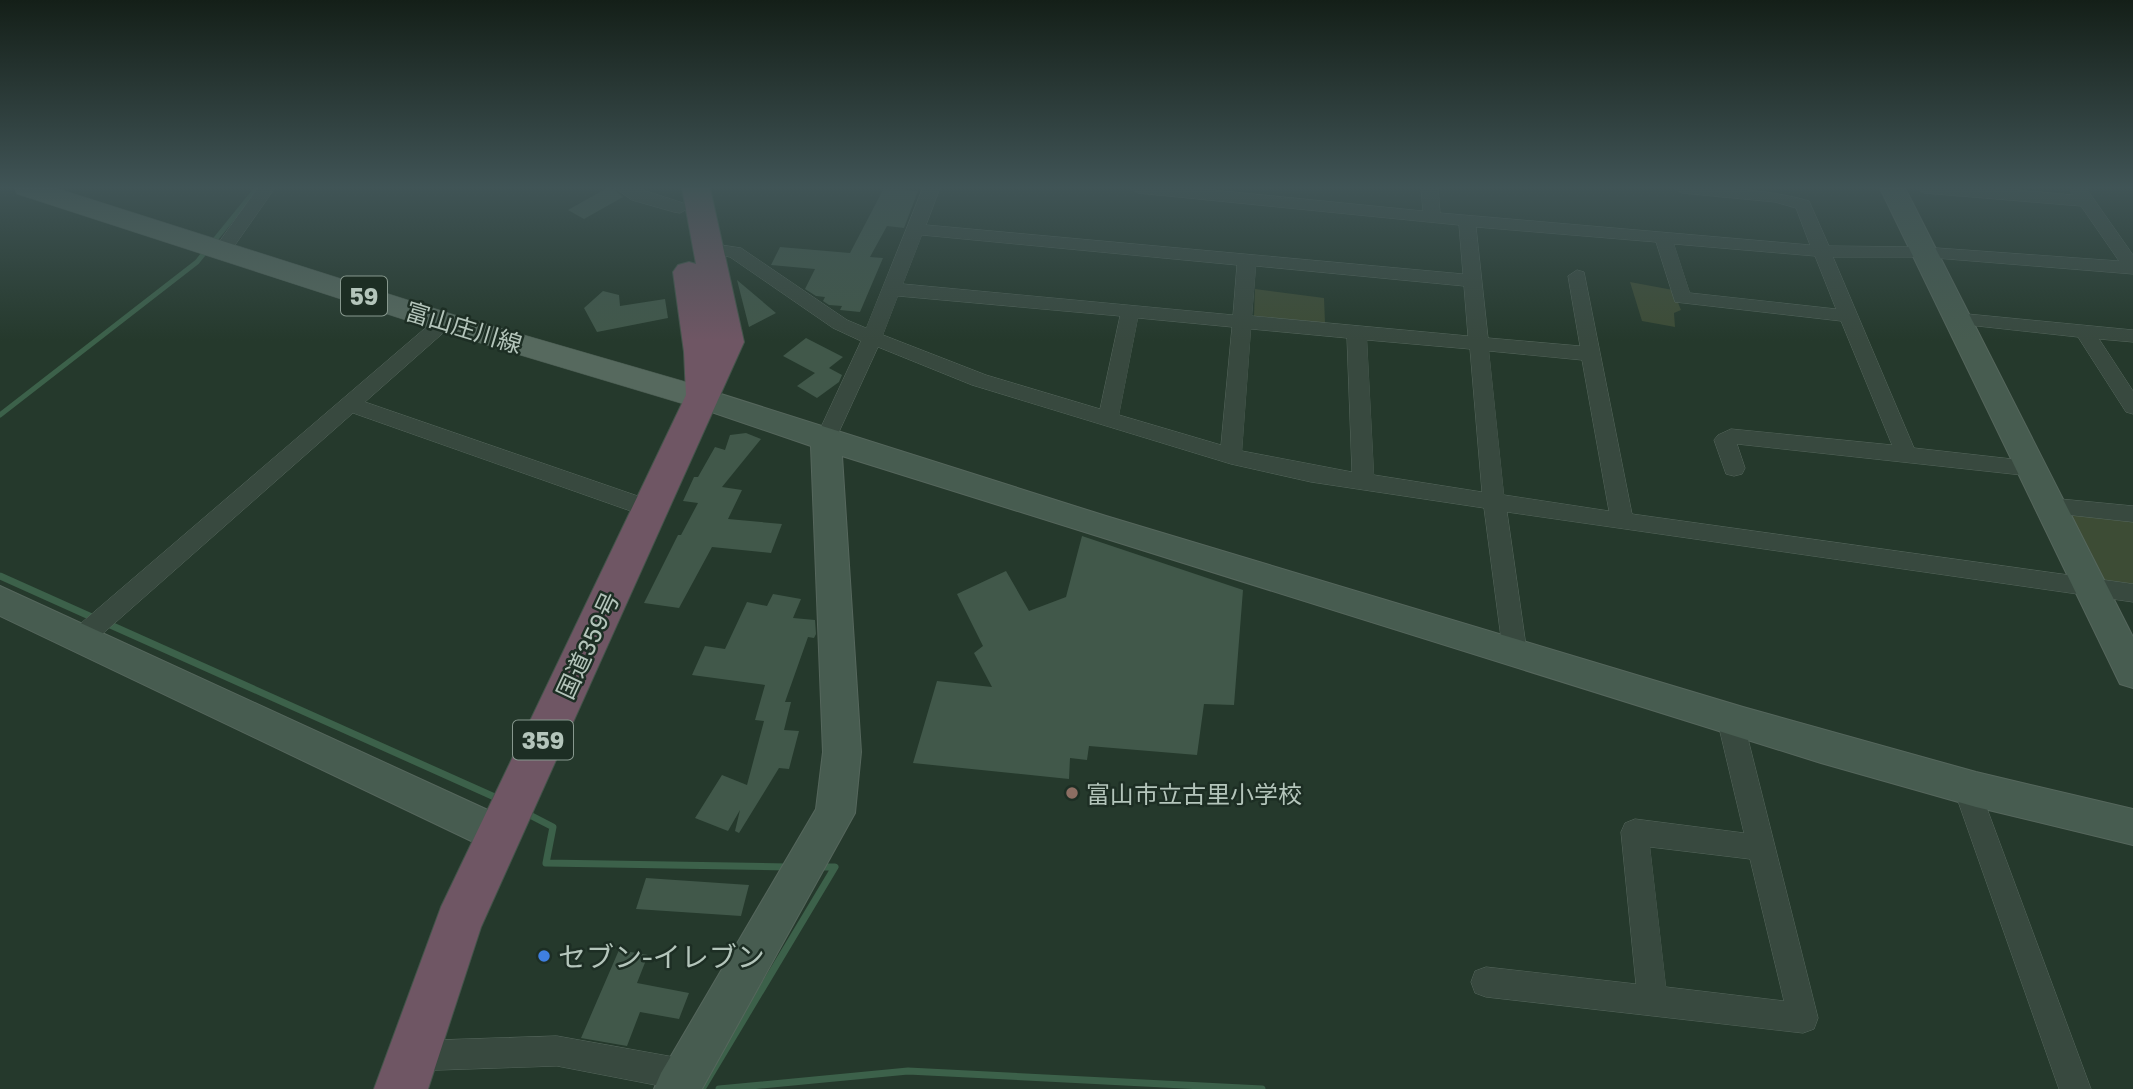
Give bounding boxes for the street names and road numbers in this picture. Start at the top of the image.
road number: 59 [341,276,387,316]
street label: 富山庄川線 [402,296,526,358]
street label: 国道359号 [550,587,624,703]
road number: 359 [513,720,573,760]

